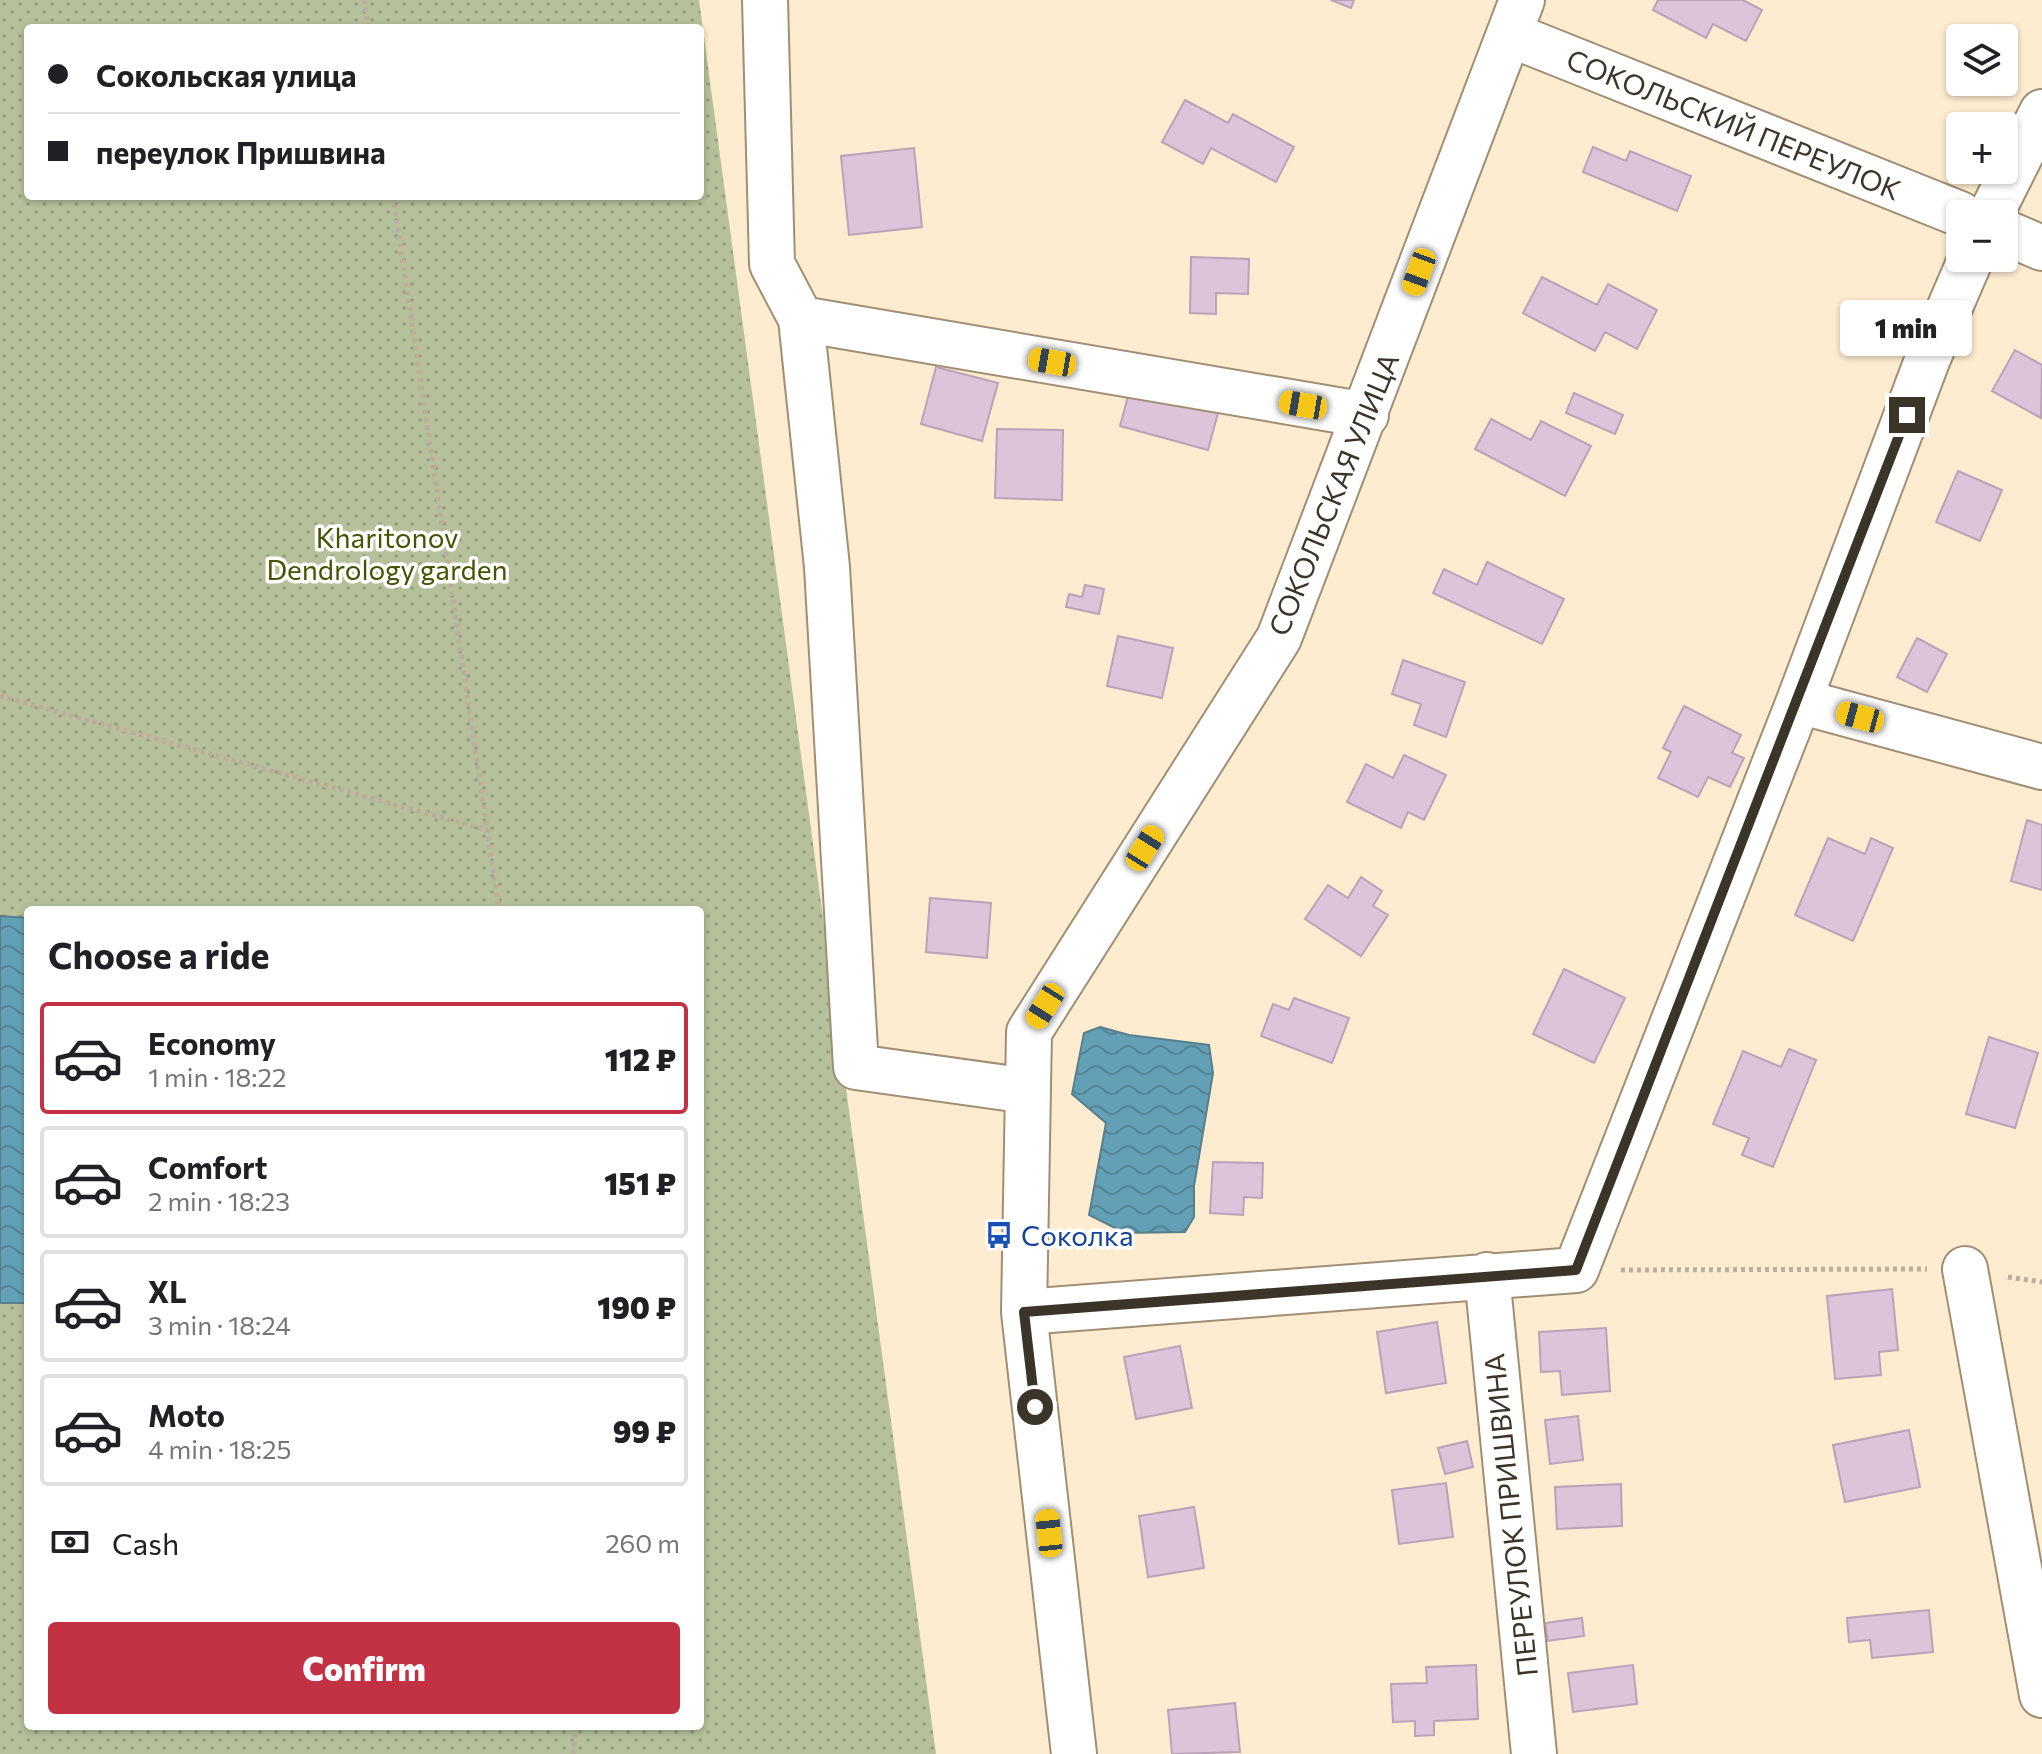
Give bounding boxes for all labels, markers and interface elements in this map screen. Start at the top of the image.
map controls [1946,24,2018,272]
button: layers [1946,24,2018,96]
street label: СОКОЛЬСКИЙ ПЕРЕУЛОК [1562,41,1906,207]
text: Сокольская улица [96,56,356,93]
button: + [1946,112,2018,184]
text: переулок Пришвина [96,133,386,170]
button: − [1946,200,2018,272]
car [1400,245,1438,299]
callout: 1 min [1841,299,1973,355]
text: 1 min [1875,312,1937,343]
car [1026,346,1078,378]
street label: СОКОЛЬСКАЯ УЛИЦА [1261,348,1405,640]
car [1277,389,1329,421]
route end [1889,397,1925,433]
park label: Kharitonov Dendrology garden [266,520,508,586]
car [1834,699,1886,735]
car [1122,821,1168,875]
text: Choose a ride [48,932,269,976]
car [1022,979,1068,1033]
icon: car [52,1022,124,1094]
text: Economy [148,1024,276,1061]
text: 112 ₽ [605,1040,676,1077]
text: 1 min · 18:22 [148,1061,286,1092]
icon: car [52,1146,124,1218]
text: Comfort [148,1148,267,1185]
text: 151 ₽ [604,1164,676,1201]
text: 2 min · 18:23 [148,1185,290,1216]
place label: Соколка [1021,1218,1133,1252]
bus stop icon: Соколка [984,1220,1014,1250]
icon: car [52,1270,124,1342]
text: XL [148,1272,187,1309]
text: 190 ₽ [597,1288,676,1325]
text: 3 min · 18:24 [148,1309,291,1340]
street label: ПЕРЕУЛОК ПРИШВИНА [1476,1352,1544,1678]
route start [1017,1389,1053,1425]
icon: car [52,1394,124,1466]
text: Moto [148,1396,225,1433]
text: 99 ₽ [613,1412,676,1449]
text: 4 min · 18:25 [148,1433,291,1464]
car [1035,1508,1063,1558]
icon: cash [48,1520,92,1564]
text: Cash [112,1524,179,1561]
text: 260 m [605,1527,680,1558]
button: Confirm [48,1622,680,1714]

